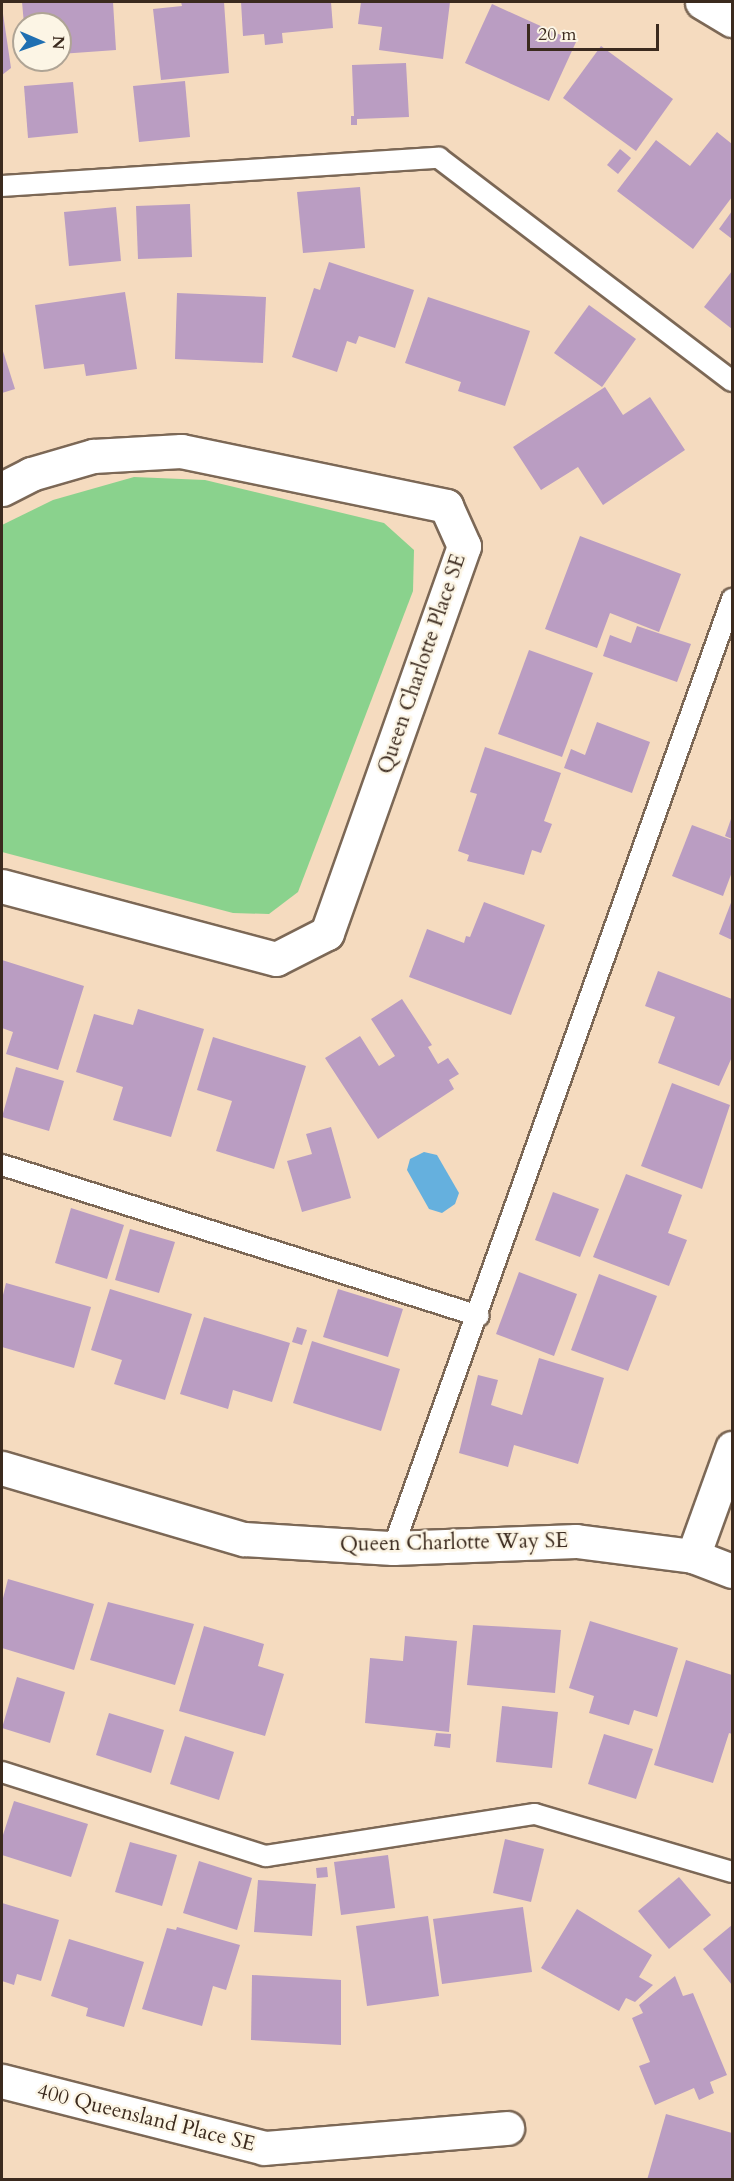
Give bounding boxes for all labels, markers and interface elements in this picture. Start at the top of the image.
north arrow [12,12,72,72]
scale bar [530,12,662,50]
text: 20 m [538,22,577,47]
text: N [47,35,69,50]
street label: Queen Charlotte Place SE [373,551,471,777]
street label: Queen Charlotte Way SE [340,1528,568,1558]
street label: 400 Queensland Place SE [34,2079,258,2157]

